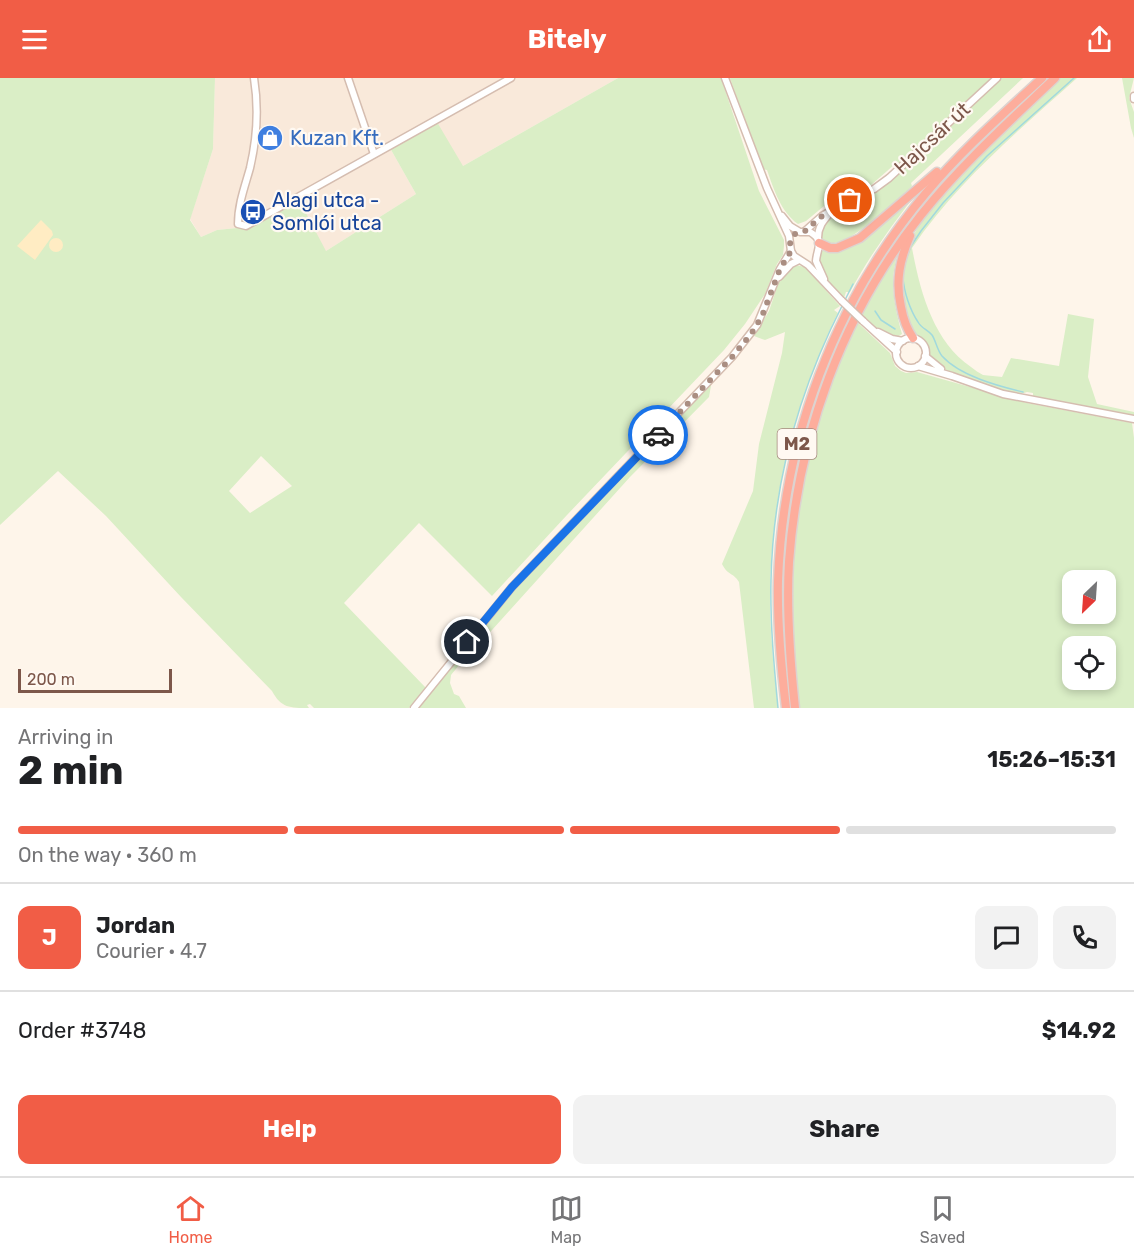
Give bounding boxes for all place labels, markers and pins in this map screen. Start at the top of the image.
shop icon: Kuzan Kft. [255,123,285,153]
place label: Kuzan Kft. [290,126,384,150]
pin [824,174,875,225]
place label: Alagi utca - Somlói utca [272,188,382,235]
bus stop icon: Alagi utca - Somlói utca [238,197,268,227]
pin [441,616,492,667]

